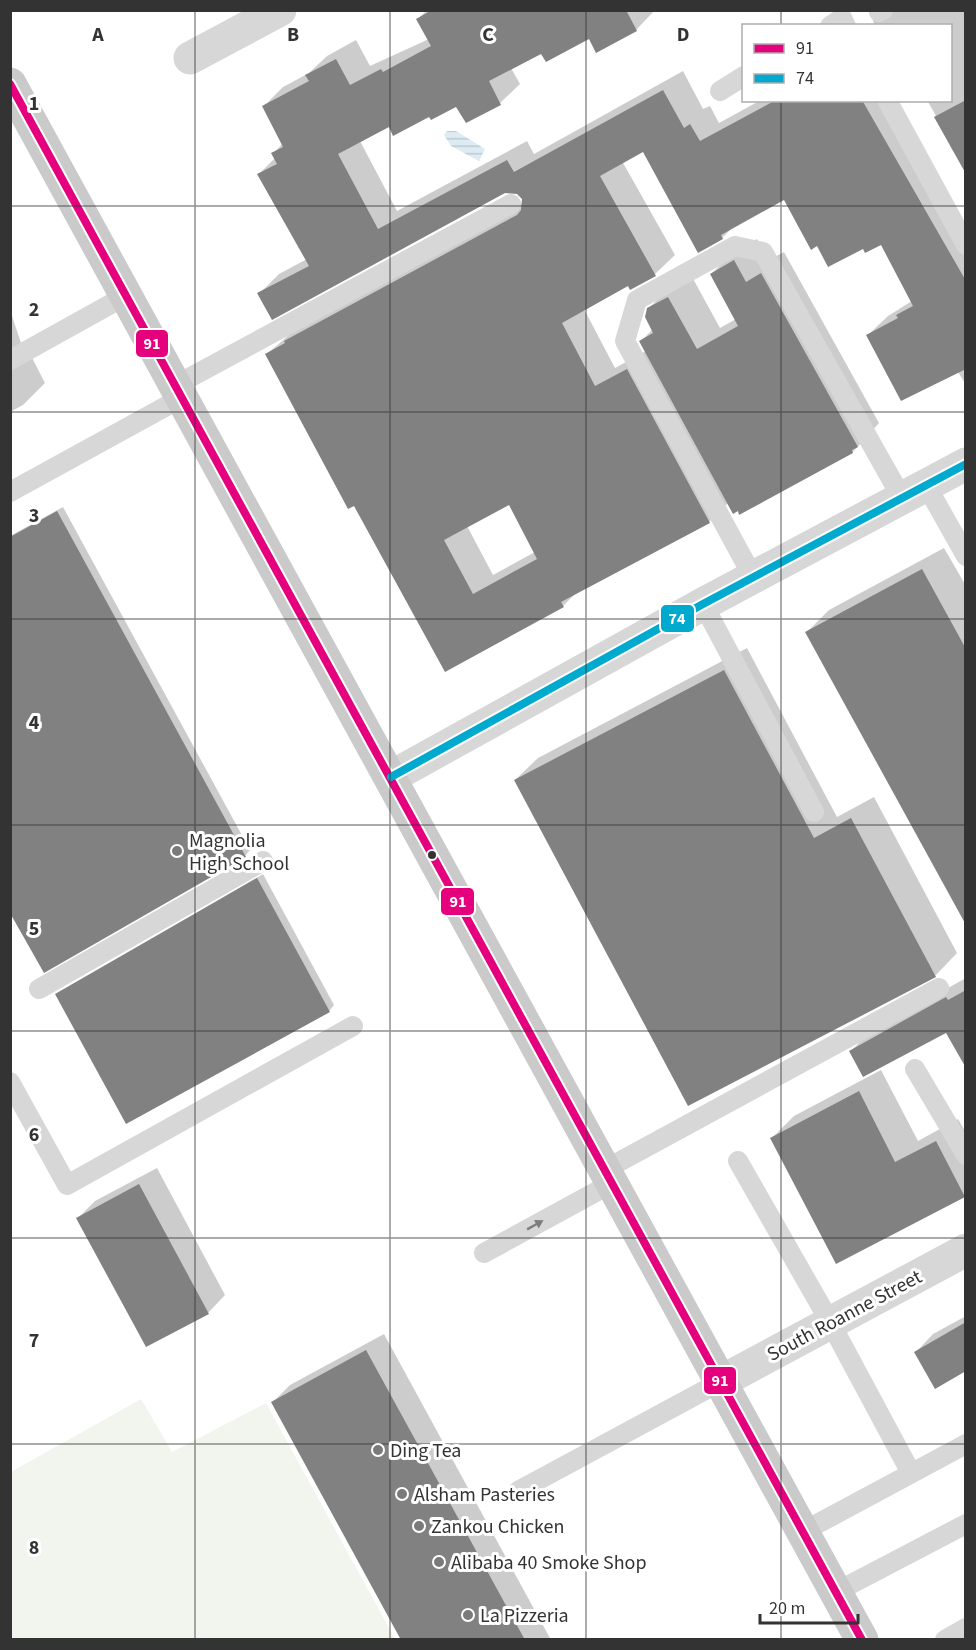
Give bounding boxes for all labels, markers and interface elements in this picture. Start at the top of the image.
text: A [91,21,104,49]
text: B [287,21,299,49]
text: C [482,21,494,49]
text: D [677,21,689,49]
legend [742,24,952,102]
text: 91 [796,36,814,61]
text: 74 [796,66,814,91]
text: 1 [29,90,39,118]
text: 2 [29,296,39,324]
line badge: 91 [135,329,169,358]
text: 91 [144,333,160,355]
text: 3 [29,502,39,530]
line badge: 74 [660,604,695,633]
text: 74 [669,608,686,630]
text: 4 [29,709,40,737]
place label: Magnolia High School [189,827,289,878]
marker: Magnolia High School [170,844,184,858]
unlabelled marker [426,849,438,861]
line badge: 91 [440,887,475,916]
text: 91 [450,891,466,913]
text: 5 [29,915,39,943]
text: 6 [29,1121,39,1149]
one-way arrow [527,1220,544,1230]
street label: South Roanne Street [762,1263,927,1369]
text: 7 [29,1327,39,1355]
line badge: 91 [703,1366,737,1395]
text: 91 [712,1370,728,1392]
place label: Ding Tea [390,1437,461,1465]
marker: Ding Tea [371,1443,385,1457]
place label: Alsham Pasteries [414,1481,555,1509]
marker: Alsham Pasteries [395,1487,409,1501]
place label: Zankou Chicken [431,1513,564,1541]
marker: Zankou Chicken [412,1519,426,1533]
text: 8 [29,1534,39,1562]
place label: Alibaba 40 Smoke Shop [451,1549,647,1577]
marker: Alibaba 40 Smoke Shop [432,1555,446,1569]
scale bar [760,1587,858,1625]
text: 20 m [769,1596,805,1621]
place label: La Pizzeria [480,1602,569,1630]
marker: La Pizzeria [461,1608,475,1622]

